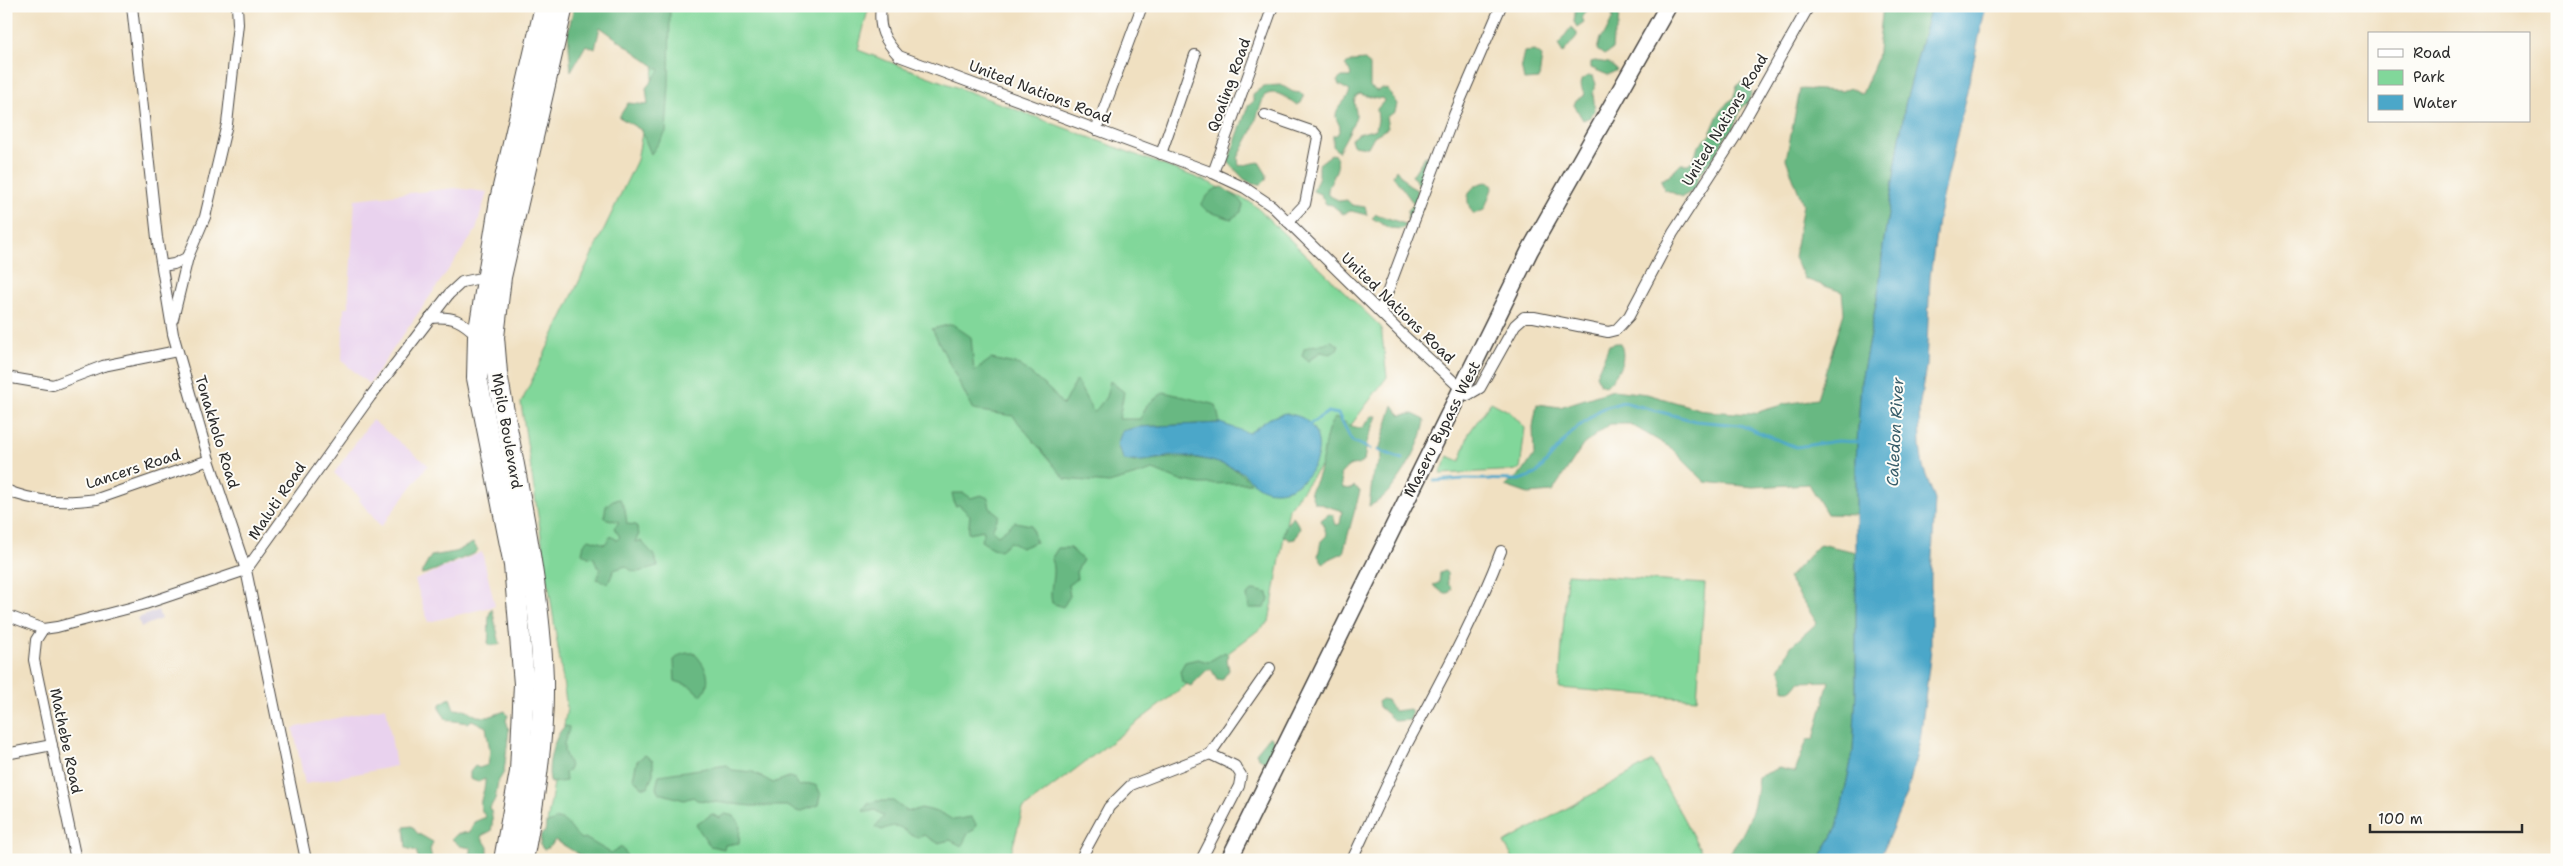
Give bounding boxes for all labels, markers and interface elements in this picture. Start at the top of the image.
legend [2368,32,2530,122]
street label: Qoaling Road [1203,35,1255,135]
text: Road [2413,43,2451,63]
street label: United Nations Road [1678,50,1773,190]
street label: United Nations Road [966,56,1115,129]
text: Park [2413,67,2445,87]
text: Water [2413,93,2457,113]
street label: United Nations Road [1337,248,1460,368]
street label: Maseru Bypass West [1399,358,1485,500]
street label: Mpilo Boulevard [487,371,527,491]
street label: Tonakholo Road [190,373,244,492]
water label: Caledon River [1882,377,1908,487]
street label: Lancers Road [83,444,183,494]
street label: Maluti Road [244,458,311,544]
street label: Mathebe Road [45,686,87,796]
scale bar [2370,801,2523,833]
text: 100 m [2378,809,2423,829]

